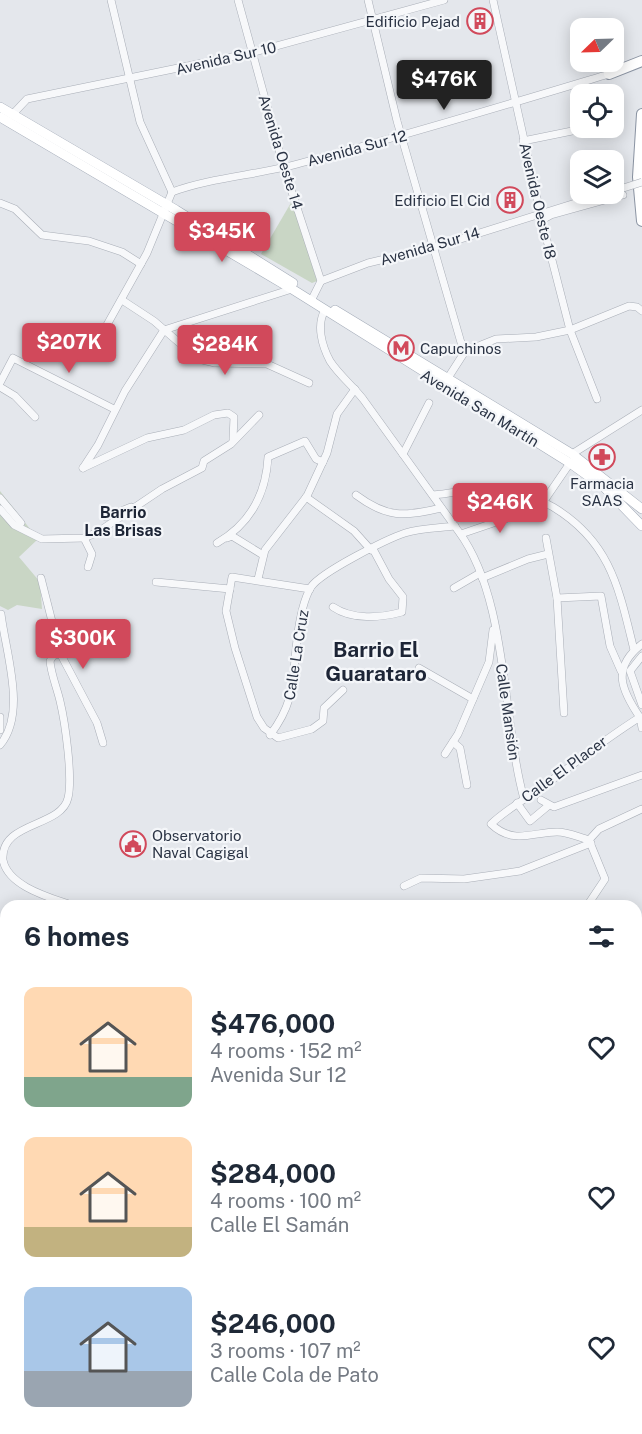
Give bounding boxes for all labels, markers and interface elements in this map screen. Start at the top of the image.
building icon: Edificio Pejad [465,6,495,36]
place label: Edificio Pejad [365,13,460,30]
north arrow [570,18,624,72]
map controls [570,18,624,204]
street label: Avenida Sur 10 [174,38,278,78]
pin: $476K [402,60,486,111]
text: $476K [411,67,477,91]
button: locate [570,84,624,138]
street label: Avenida Oeste 14 [255,93,307,211]
street label: Avenida Sur 12 [305,127,409,169]
street label: Avenida Oeste 18 [516,141,560,261]
button: layers [570,150,624,204]
building icon: Edificio El Cid [495,185,525,215]
place label: Edificio El Cid [394,192,490,209]
pin: $345K [180,212,264,263]
text: $345K [188,219,256,243]
street label: Avenida Sur 14 [378,224,482,268]
pin: $207K [27,323,111,374]
pin: $284K [183,325,267,376]
text: $207K [36,330,102,354]
text: $284K [191,332,259,356]
metro station icon: Capuchinos [386,333,416,363]
place label: Capuchinos [420,340,501,357]
street label: Avenida San Martín [418,366,542,450]
pharmacy icon: Farmacia SAAS [587,442,617,472]
place label: Farmacia SAAS [570,475,634,509]
pin: $246K [458,483,542,534]
text: $246K [467,490,533,514]
district label: Barrio Las Brisas [84,503,162,540]
street label: Calle La Cruz [280,608,312,702]
pin: $300K [41,619,125,670]
text: $300K [50,626,116,650]
district label: Barrio El Guarataro [325,637,427,686]
street label: Calle Mansión [493,662,523,762]
street label: Calle El Placer [518,732,610,806]
place label: Observatorio Naval Cagigal [152,827,249,861]
public building icon: Observatorio Naval Cagigal [118,829,148,859]
icon: filters [585,920,618,953]
text: 6 homes [24,921,129,952]
text: $476,000 [210,1008,335,1039]
icon: home [72,1011,144,1083]
icon: heart [585,1031,618,1064]
text: 4 rooms · 152 m² [210,1039,362,1063]
text: Avenida Sur 12 [210,1063,346,1087]
text: $284,000 [210,1158,336,1189]
icon: home [72,1161,144,1233]
icon: heart [585,1181,618,1214]
text: 4 rooms · 100 m² [210,1189,361,1213]
text: Calle El Samán [210,1213,349,1237]
text: $246,000 [210,1308,336,1339]
icon: home [72,1311,144,1383]
icon: heart [585,1331,618,1364]
text: 3 rooms · 107 m² [210,1339,361,1363]
text: Calle Cola de Pato [210,1363,379,1387]

